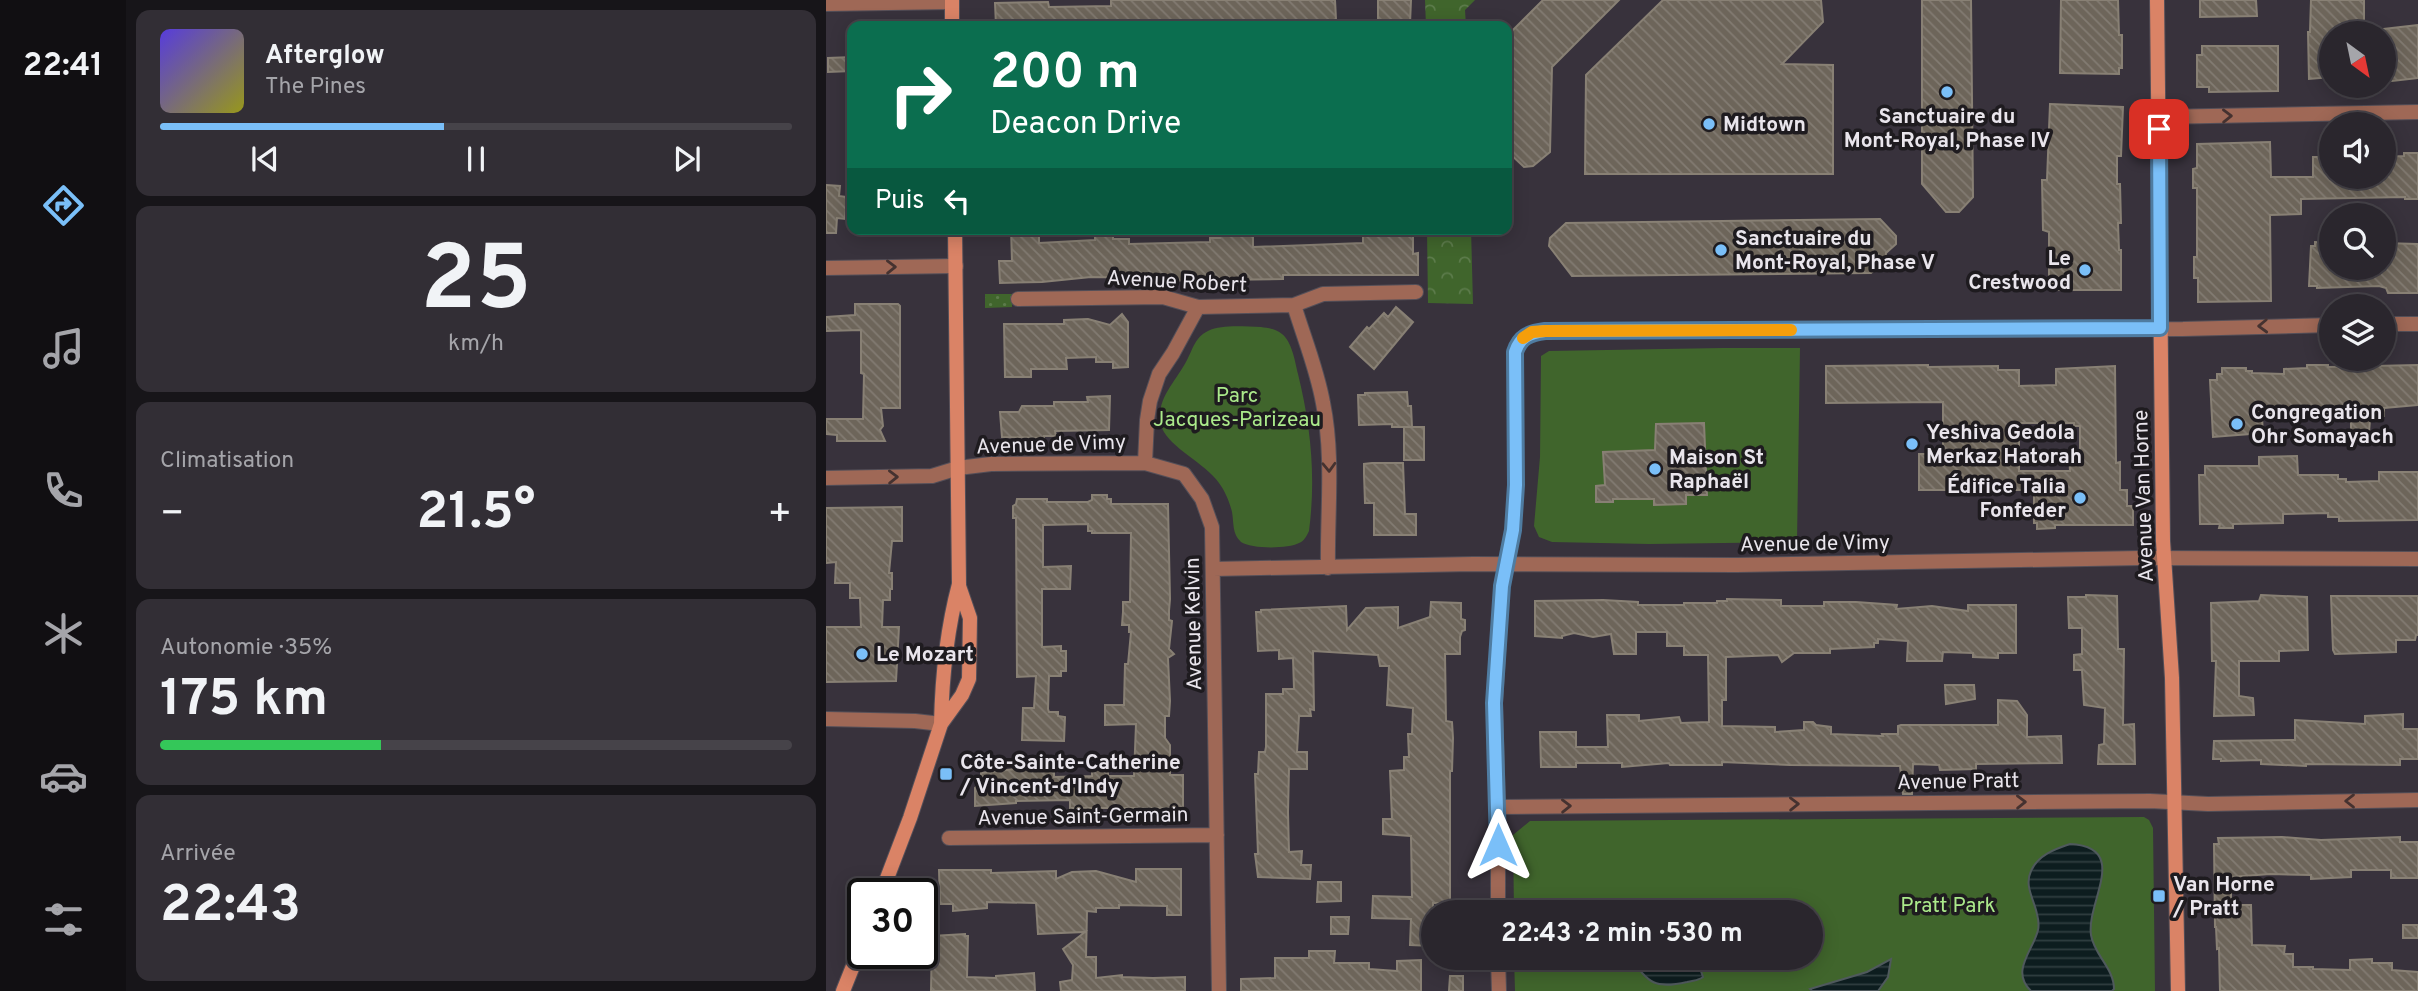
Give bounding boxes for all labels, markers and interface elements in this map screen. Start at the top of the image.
north arrow [2319,21,2396,98]
map controls [2319,21,2396,371]
text: Afterglow [265,40,385,73]
text: 200 m [990,44,1140,106]
text: 22:41 [23,47,103,87]
icon: right [875,49,966,140]
text: The Pines [265,73,366,102]
marker: Sanctuaire du Mont-Royal, Phase IV [1939,84,1955,100]
pin [2129,99,2189,159]
place label: Sanctuaire du Mont-Royal, Phase IV [1844,104,2050,155]
text: Deacon Drive [990,105,1181,145]
one-way arrow [2222,108,2233,124]
icon: arrive [2140,110,2178,148]
place label: Midtown [1723,112,1806,139]
button: sound [2319,112,2396,189]
marker: Midtown [1701,116,1717,132]
icon: previous [246,140,284,178]
icon: pause [457,140,495,178]
icon: next [668,140,706,178]
icon: directions [39,181,88,230]
icon: left [938,182,976,220]
text: Puis [875,185,924,218]
button: search [2319,203,2396,280]
place label: Sanctuaire du Mont-Royal, Phase V [1735,226,1935,277]
text: 25 [420,227,532,342]
marker: Sanctuaire du Mont-Royal, Phase V [1713,242,1729,258]
place label: Le Crestwood [1968,246,2071,297]
one-way arrow [886,259,897,275]
marker: Le Crestwood [2077,262,2093,278]
street label: Avenue Robert [1106,265,1248,300]
button: layers [2319,294,2396,371]
one-way arrow [2257,319,2268,334]
icon: music [39,324,88,373]
text: km/h [448,330,504,359]
park label: Parc Jacques-Parizeau [1153,383,1321,434]
place label: Congregation Ohr Somayach [2251,400,2394,451]
street label: Avenue Van Horne [2128,409,2161,583]
marker: Congregation Ohr Somayach [2229,416,2245,432]
place label: Yeshiva Gedola Merkaz Hatorah [1926,420,2082,471]
street label: Avenue de Vimy [976,429,1127,462]
marker: Yeshiva Gedola Merkaz Hatorah [1904,436,1920,452]
place label: Maison St Raphaël [1669,445,1764,496]
text: Climatisation [160,447,294,476]
marker: Maison St Raphaël [1647,461,1663,477]
one-way arrow [1322,462,1337,473]
icon: phone [39,466,88,515]
one-way arrow [887,469,898,484]
place label: Édifice Talia Fonfeder [1947,473,2066,525]
text: 21.5° [417,481,535,547]
marker: Édifice Talia Fonfeder [2072,490,2088,506]
text: − [160,491,185,540]
text: + [767,491,792,540]
street label: Avenue de Vimy [1740,530,1890,559]
street label: Avenue Kelvin [1180,557,1209,691]
icon: climate [39,609,88,658]
text: Autonomie · 35% [160,634,332,663]
place label: Le Mozart [876,642,974,669]
marker: Le Mozart [854,646,870,662]
text: 175 km [160,668,328,734]
place label: Côte-Sainte-Catherine / Vincent-d'Indy [959,750,1181,801]
icon: car [39,752,88,801]
marker: Côte-Sainte-Catherine / Vincent-d'Indy [938,766,954,782]
street label: Avenue Pratt [1897,768,2019,797]
one-way arrow [2344,793,2355,809]
one-way arrow [2016,794,2027,810]
one-way arrow [1789,796,1800,812]
one-way arrow [1562,798,1572,814]
street label: Avenue Saint-Germain [977,802,1189,833]
position arrow [1461,808,1535,882]
text: Arrivée [160,840,236,869]
place label: Van Horne / Pratt [2172,872,2275,923]
text: 22:43 [160,874,301,940]
speed limit sign: 30 [847,878,938,969]
marker: Van Horne / Pratt [2151,888,2167,904]
park label: Pratt Park [1900,893,1996,920]
icon: filters [39,895,88,944]
text: 22:43 · 2 min · 530 m [1501,918,1743,951]

